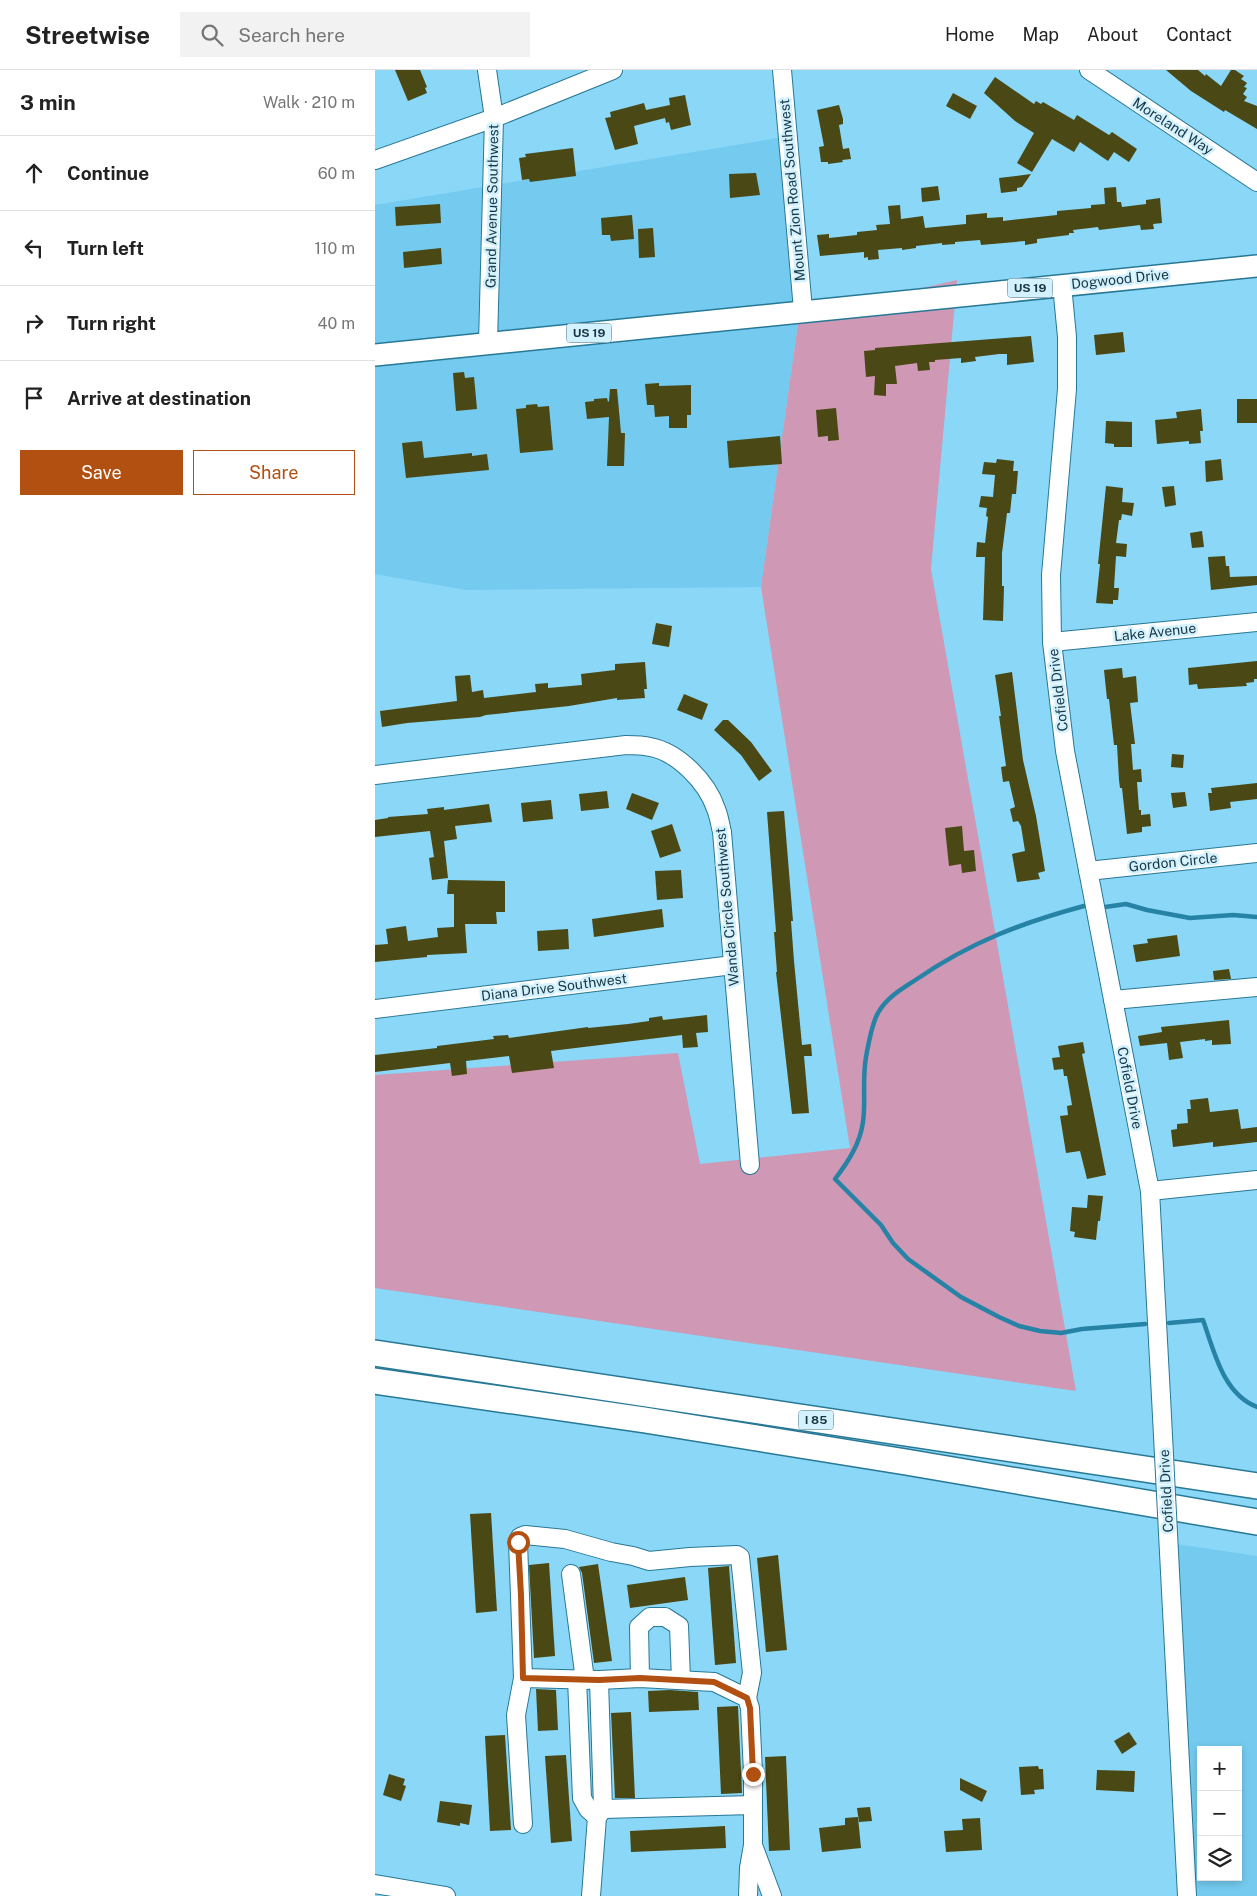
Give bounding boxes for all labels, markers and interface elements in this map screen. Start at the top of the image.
search box [180,12,530,57]
text: Streetwise [25,21,150,49]
icon: search [198,21,226,49]
text: Search here [238,24,345,46]
text: Home [945,24,995,45]
text: Map [1023,24,1059,45]
text: About [1087,24,1138,45]
text: Contact [1166,24,1232,45]
text: 3 min [20,90,76,115]
text: Walk · 210 m [263,93,355,112]
street label: Moreland Way [1130,94,1217,158]
street label: Mount Zion Road Southwest [776,98,808,282]
street label: Grand Avenue Southwest [483,124,501,288]
icon: ahead [20,159,48,187]
text: Continue [67,162,149,184]
text: 60 m [318,164,355,183]
icon: left [20,234,48,262]
text: Turn left [67,237,144,259]
text: 110 m [314,239,355,258]
street label: Dogwood Drive [1070,266,1170,292]
road number: US 19 [1007,278,1053,298]
icon: right [20,309,48,337]
text: Turn right [67,312,156,334]
text: 40 m [317,314,355,333]
road number: US 19 [567,324,611,342]
icon: arrive [20,384,48,412]
text: Arrive at destination [67,387,251,409]
button: Save [20,450,183,495]
button: Share [193,450,355,495]
street label: Lake Avenue [1113,620,1197,644]
street label: Cofield Drive [1045,648,1071,732]
street label: Wanda Circle Southwest [712,827,742,987]
street label: Gordon Circle [1128,849,1218,875]
street label: Diana Drive Southwest [480,970,628,1004]
street label: Cofield Drive [1114,1046,1146,1130]
road number: I 85 [799,1410,833,1430]
street label: Cofield Drive [1156,1449,1176,1533]
route start [507,1531,530,1554]
map controls [1197,1746,1242,1881]
button: + [1197,1746,1242,1791]
route end [742,1763,765,1786]
button: − [1197,1791,1242,1836]
button: layers [1197,1836,1242,1881]

